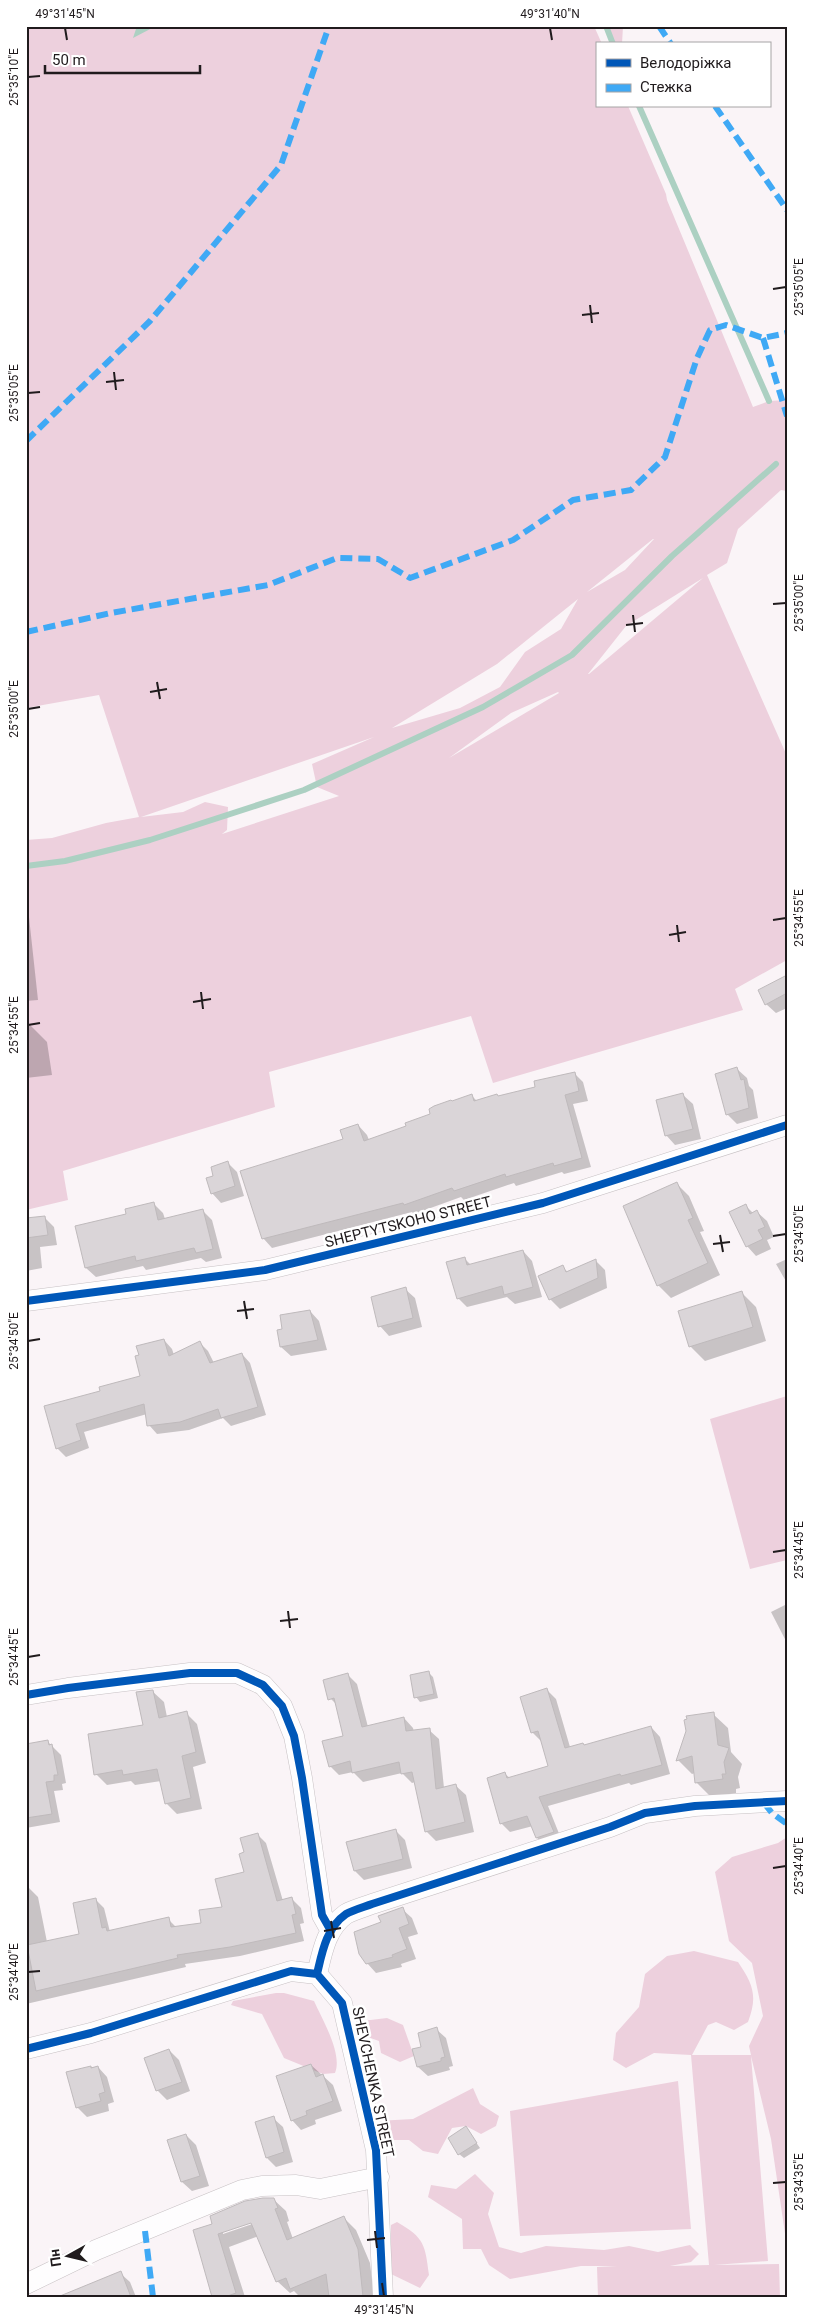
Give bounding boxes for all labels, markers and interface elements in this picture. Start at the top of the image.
text: 49°31'45"N [35,7,95,21]
text: 49°31'40"N [520,7,580,21]
scale bar [45,42,200,74]
legend [596,42,770,108]
text: 25°35'10"E [7,48,21,106]
text: 50 m [52,51,86,69]
text: Велодоріжка [640,54,731,72]
text: Стежка [640,78,692,96]
text: 25°35'05"E [792,258,806,316]
text: 25°35'05"E [7,364,21,422]
text: 25°35'00"E [792,574,806,632]
text: 25°35'00"E [7,680,21,738]
text: 25°34'55"E [792,889,806,947]
text: 25°34'55"E [7,996,21,1054]
street label: SHEPTYTSKOHO STREET [323,1193,493,1251]
text: 25°34'50"E [792,1205,806,1263]
text: 25°34'50"E [7,1312,21,1370]
text: 25°34'45"E [792,1521,806,1579]
text: 25°34'45"E [7,1628,21,1686]
text: 25°34'40"E [792,1837,806,1895]
text: 25°34'40"E [7,1943,21,2001]
street label: SHEVCHENKA STREET [348,2005,398,2159]
text: 25°34'35"E [792,2153,806,2211]
north arrow [42,2230,92,2280]
text: Пн [46,2248,64,2268]
text: 49°31'45"N [354,2303,414,2317]

